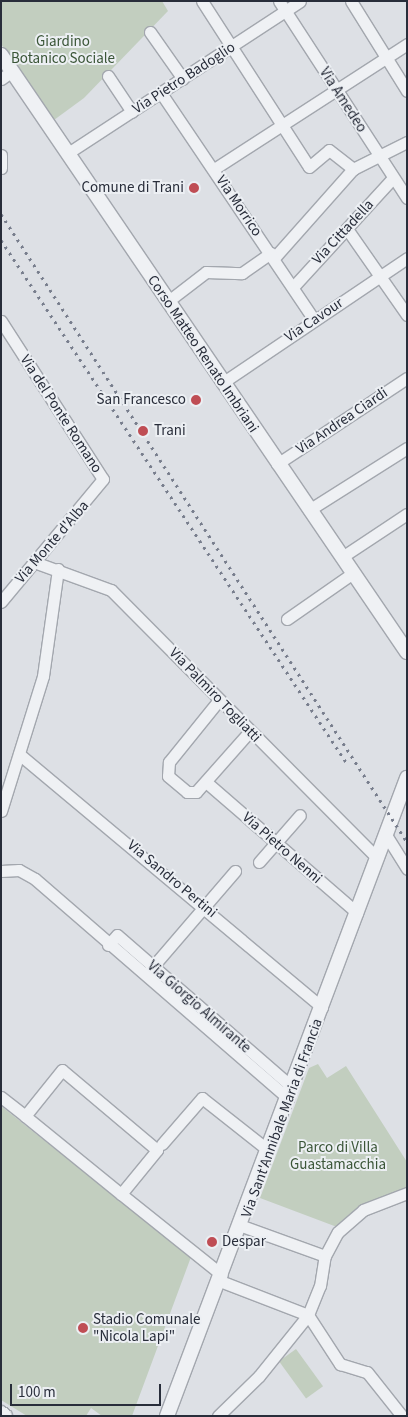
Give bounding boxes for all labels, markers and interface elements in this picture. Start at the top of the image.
park label: Giardino Botanico Sociale [11,32,115,67]
street label: Via Pietro Badoglio [129,38,239,118]
street label: Via Amedeo [315,64,371,136]
street label: Via Morrico [212,172,266,240]
place label: Comune di Trani [81,179,184,197]
marker: Comune di Trani [188,182,200,194]
street label: Via Cittadella [308,196,378,268]
street label: Corso Matteo Renato Imbriani [143,272,263,436]
street label: Via Cavour [281,294,347,346]
street label: Via del Ponte Romano [16,352,106,476]
street label: Via Andrea Ciardi [293,384,391,458]
place label: San Francesco [97,391,186,409]
marker: San Francesco [190,394,202,406]
place label: Trani [154,422,186,440]
marker: Trani [136,424,150,438]
street label: Via Monte d'Alba [11,497,93,587]
street label: Via Palmiro Togliatti [165,644,265,746]
street label: Via Pietro Nenni [238,808,326,888]
street label: Via Sandro Pertini [123,836,221,922]
street label: Via Giorgio Almirante [143,957,255,1057]
street label: Via Sant'Annibale Maria di Francia [238,1016,326,1220]
park label: Parco di Villa Guastamacchia [290,1138,386,1173]
place label: Despar [222,1233,266,1251]
marker: Despar [206,1236,218,1248]
place label: Stadio Comunale "Nicola Lapi" [93,1310,200,1345]
marker: Stadio Comunale "Nicola Lapi" [77,1322,89,1334]
scale bar [12,1374,164,1406]
text: 100 m [18,1382,56,1403]

